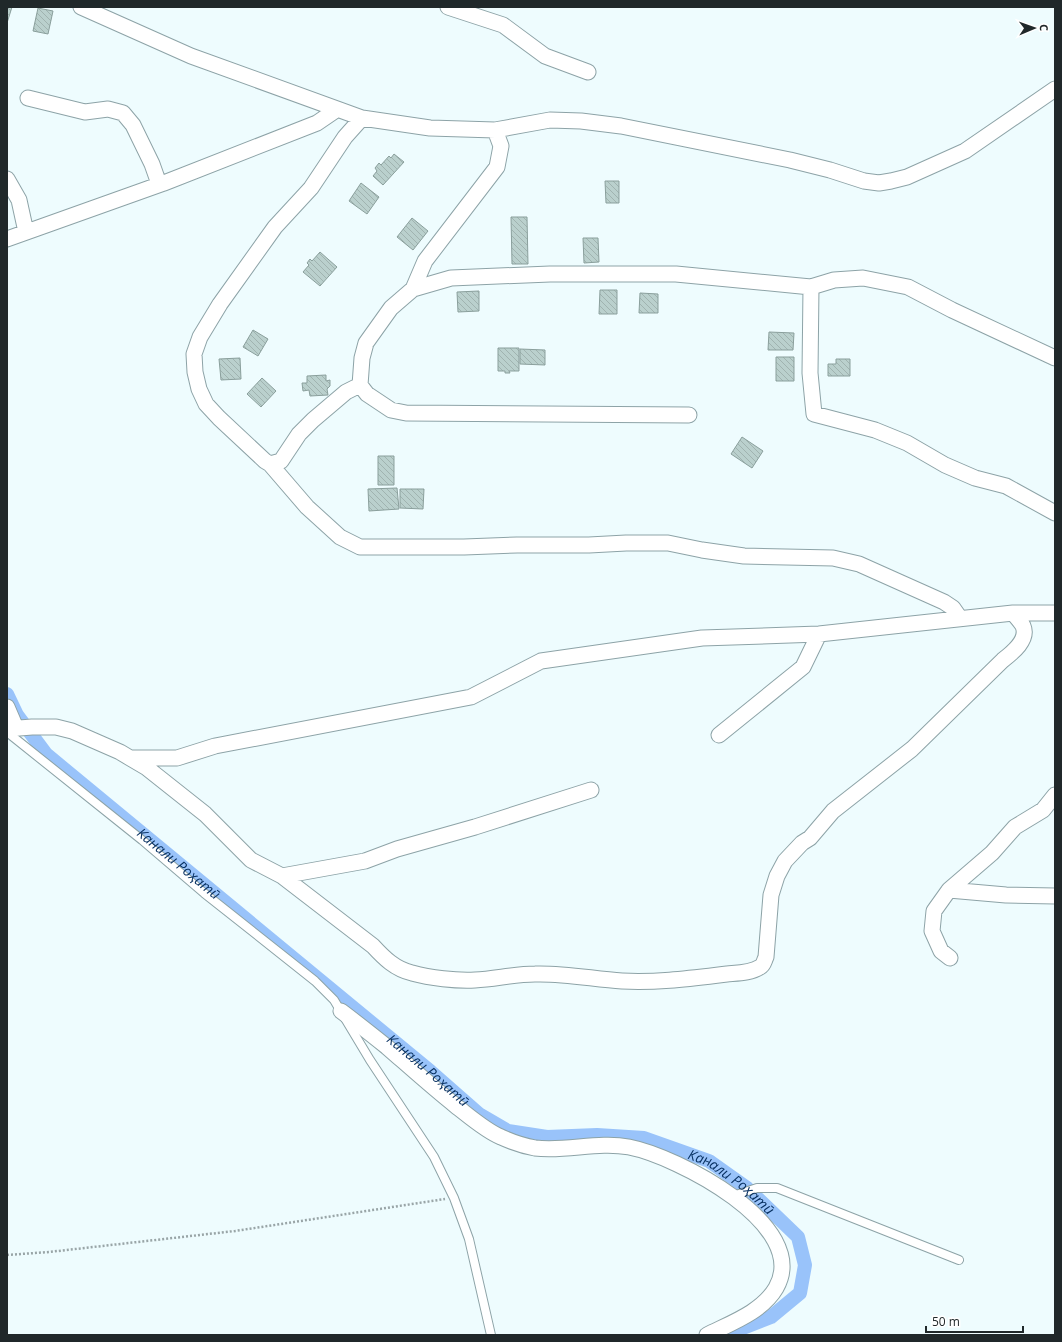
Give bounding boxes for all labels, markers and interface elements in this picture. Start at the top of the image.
north arrow [1014,8,1054,48]
text: С [1037,24,1052,31]
water label: Канали Роҳатӣ [133,823,225,903]
water label: Канали Роҳатӣ [383,1029,474,1110]
water label: Канали Роҳатӣ [686,1144,779,1218]
scale bar [926,1308,1023,1334]
text: 50 m [932,1313,960,1330]

